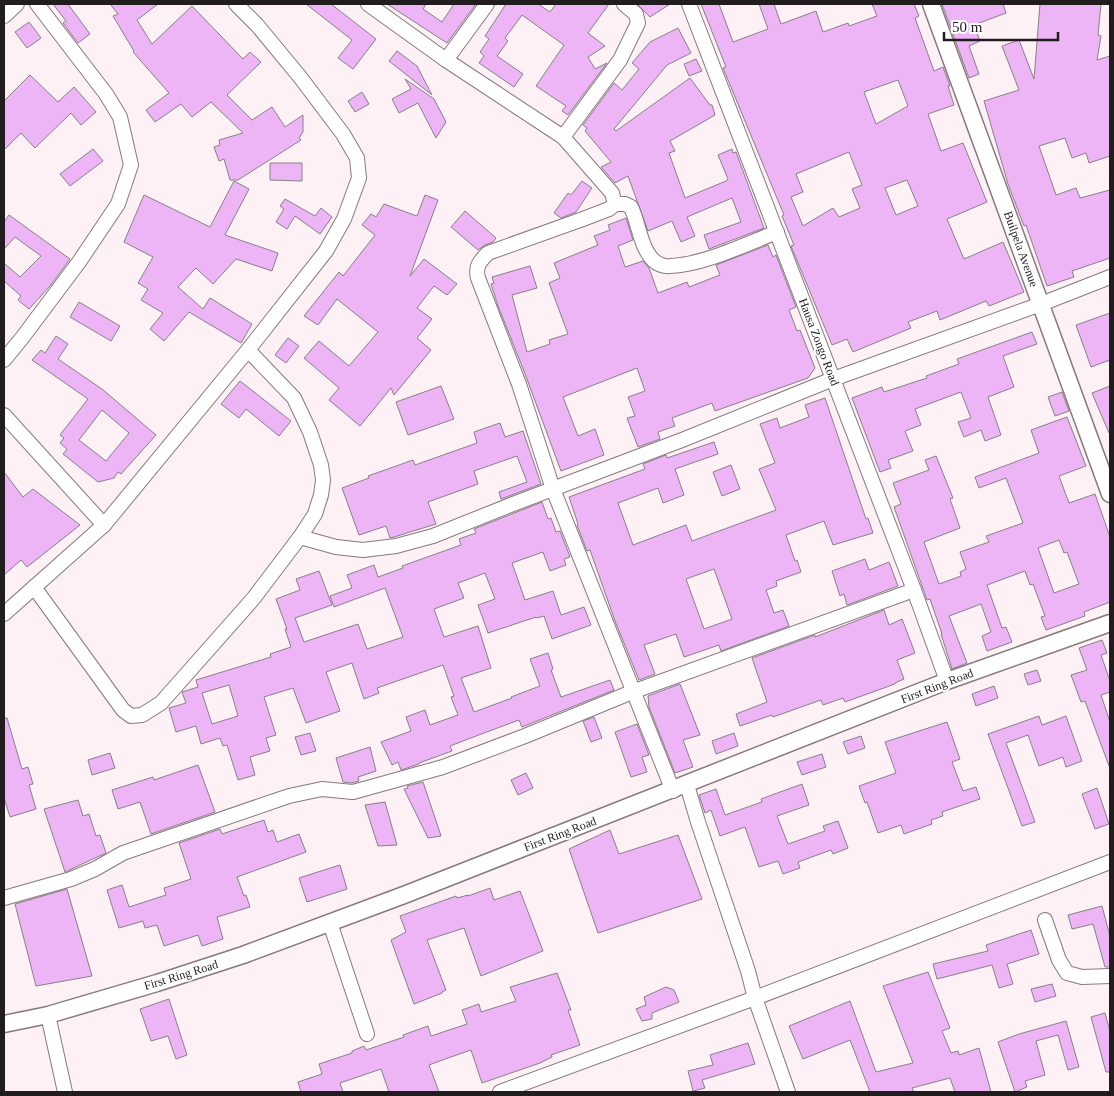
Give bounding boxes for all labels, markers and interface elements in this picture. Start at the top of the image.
scale bar [944,10,1058,42]
text: 50 m [952,19,983,35]
street label: Builpela Avenue [1001,209,1041,289]
street label: Hausa Zongo Road [796,296,842,388]
street label: First Ring Road [899,666,975,706]
street label: First Ring Road [522,814,598,854]
street label: First Ring Road [142,957,220,993]

